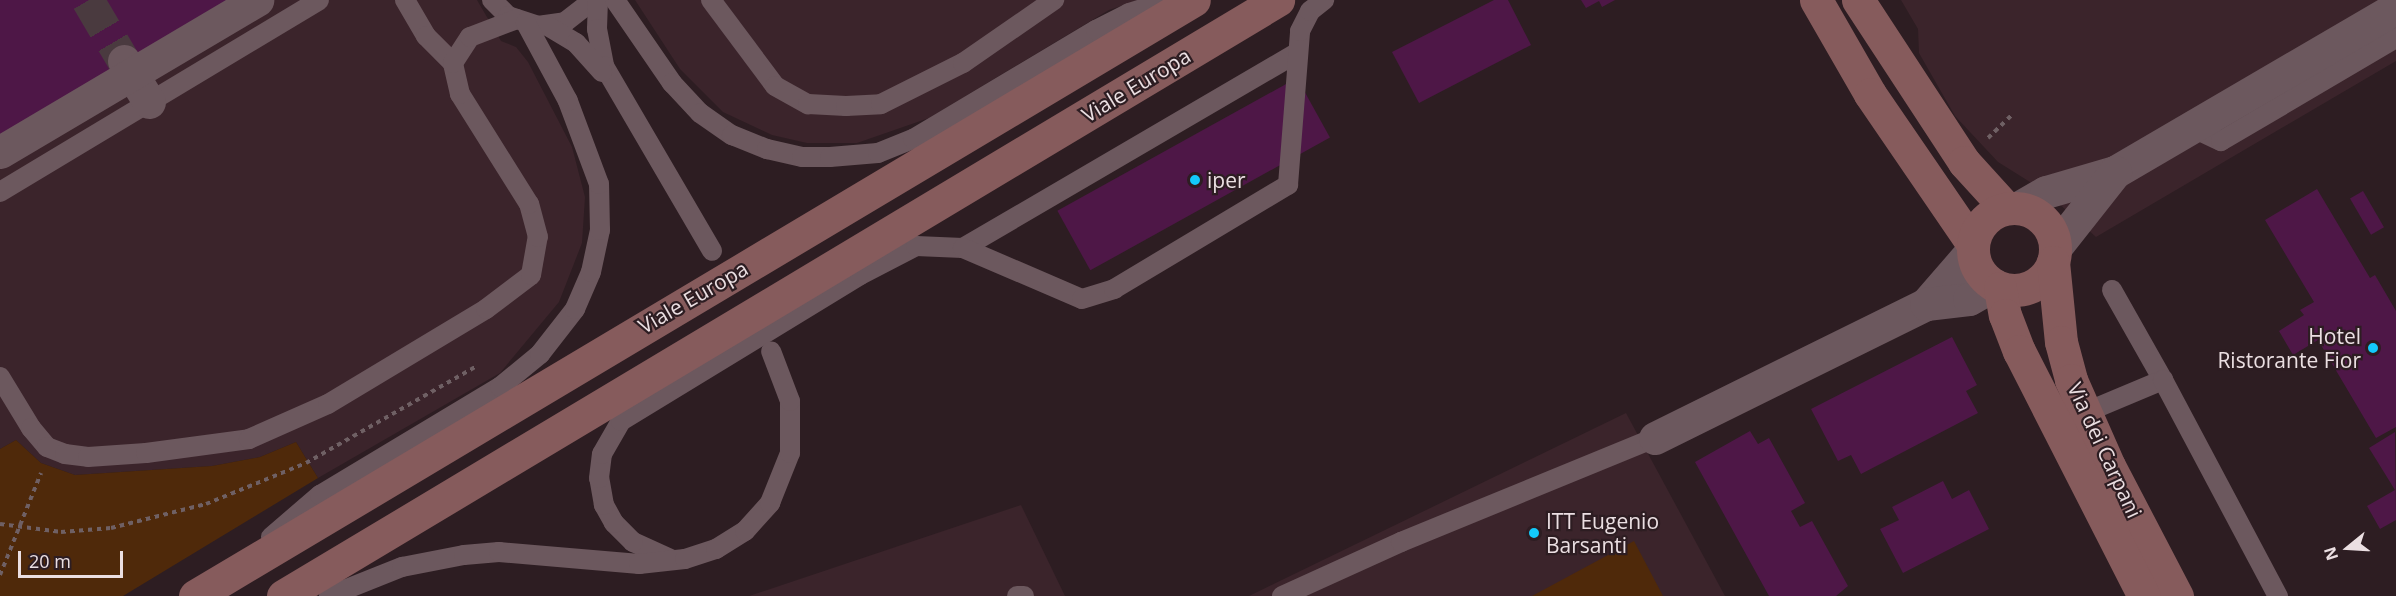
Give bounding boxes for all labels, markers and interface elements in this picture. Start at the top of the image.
street label: Viale Europa [1077,43,1195,127]
place label: iper [1207,167,1246,193]
marker: iper [1188,173,1202,187]
street label: Viale Europa [634,256,752,338]
place label: Hotel Ristorante Fior [2217,323,2361,373]
marker: Hotel Ristorante Fior [2366,341,2380,355]
street label: Via dei Carpani [2063,378,2147,522]
place label: ITT Eugenio Barsanti [1546,508,1659,558]
north arrow [2318,518,2378,578]
marker: ITT Eugenio Barsanti [1527,526,1541,540]
scale bar [21,539,126,577]
text: N [2318,544,2343,563]
text: 20 m [29,549,71,573]

